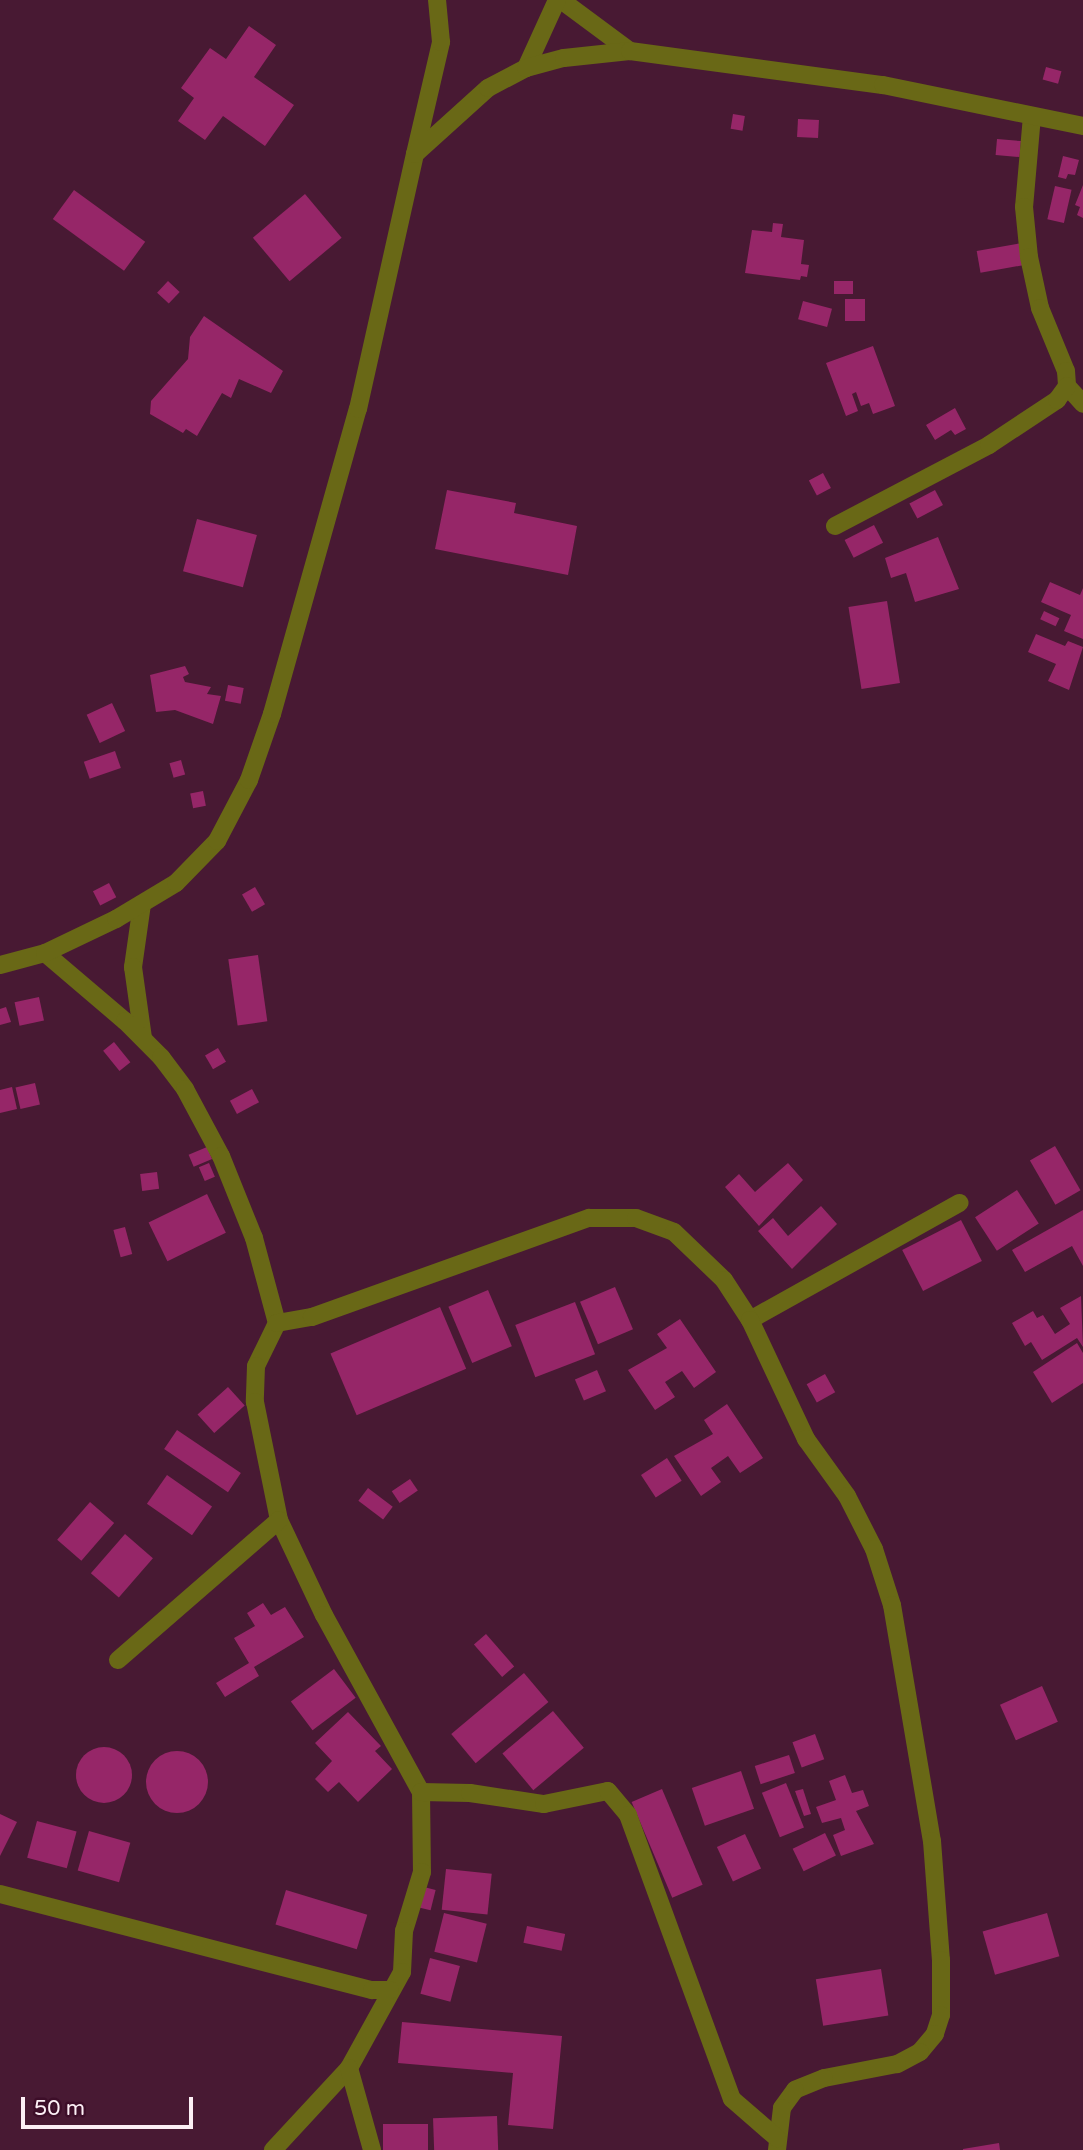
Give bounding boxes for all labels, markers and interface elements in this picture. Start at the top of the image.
scale bar [24,2084,196,2128]
text: 50 m [34,2096,85,2121]

